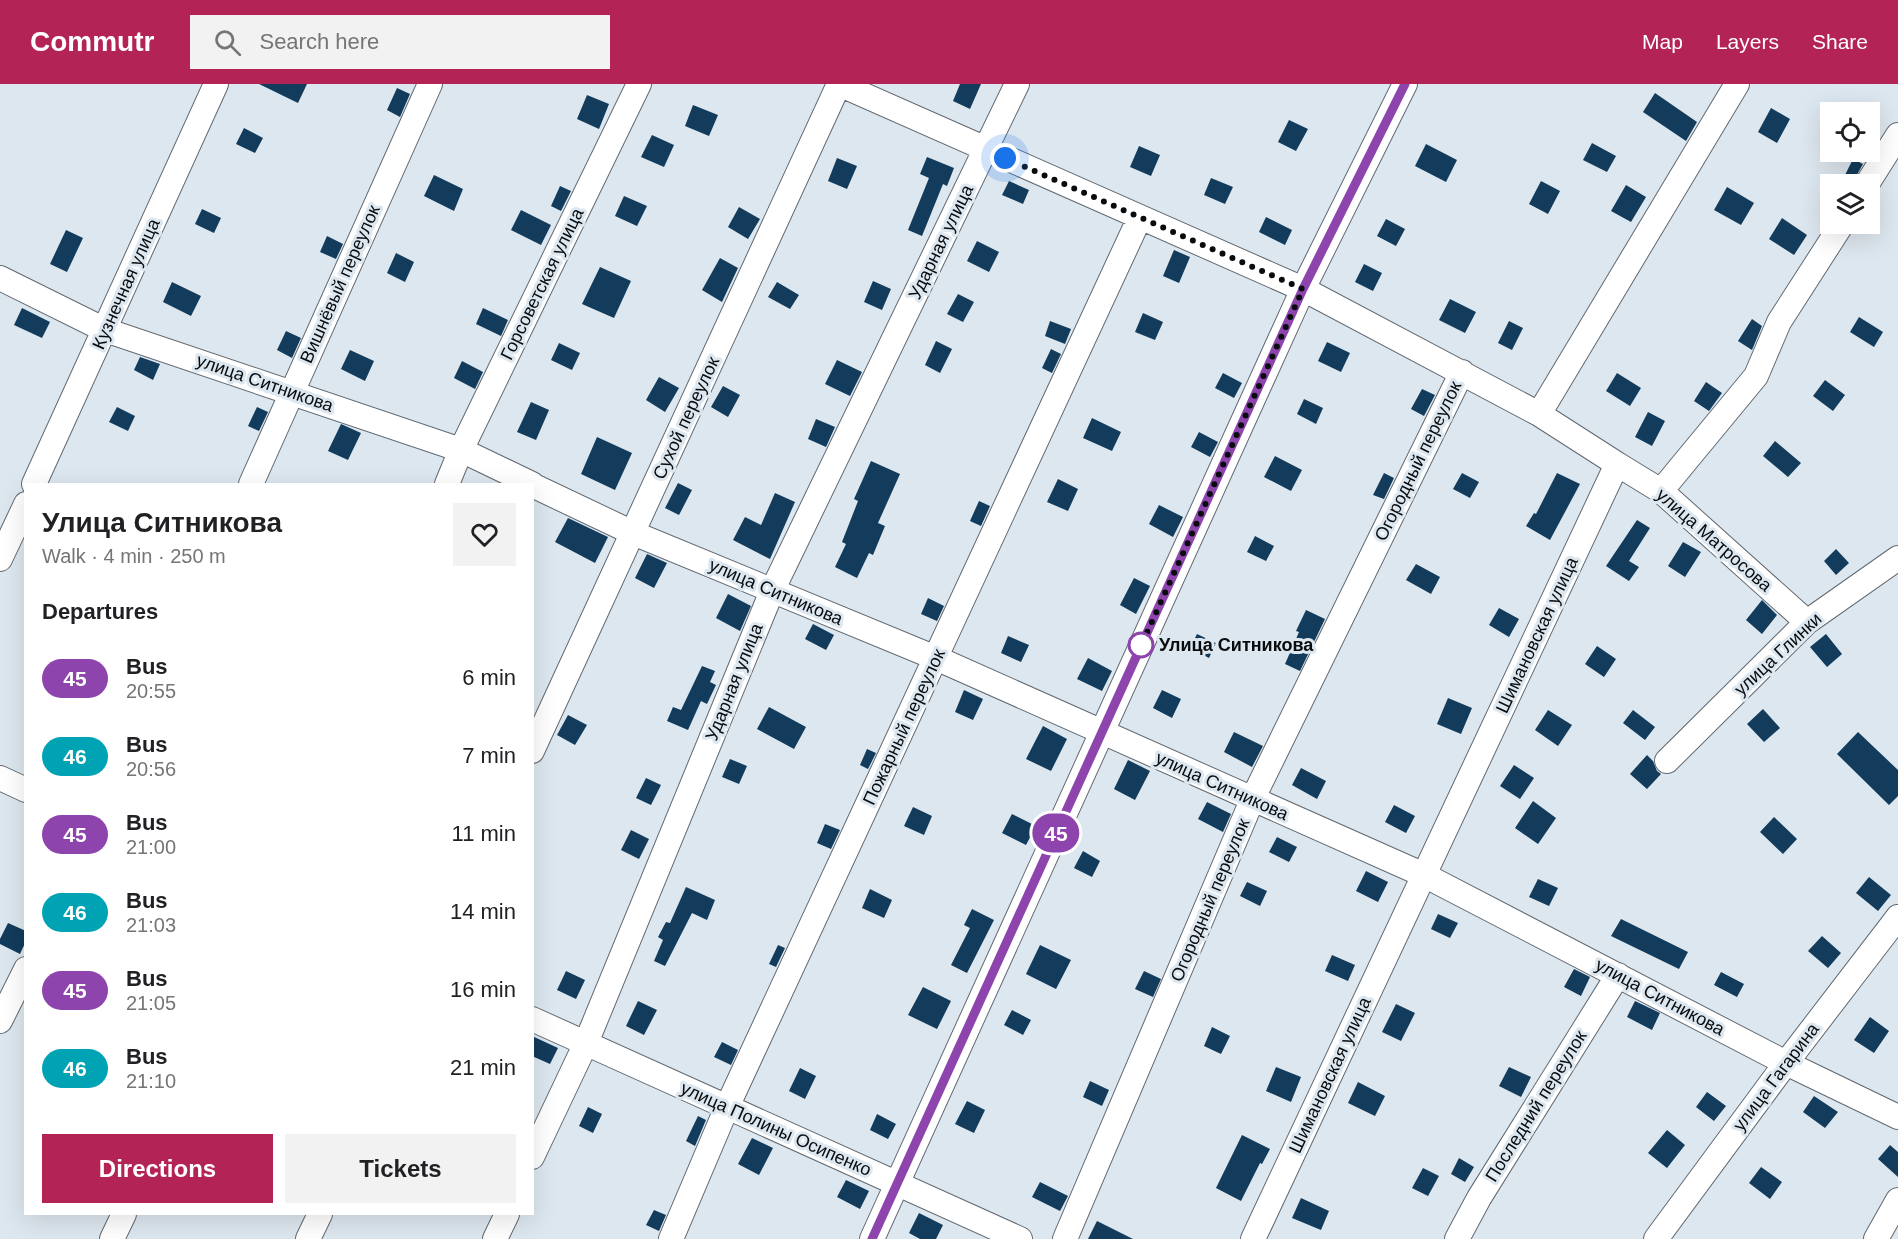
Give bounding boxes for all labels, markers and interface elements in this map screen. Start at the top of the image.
search box [190,15,610,69]
text: Commutr [30,26,154,57]
icon: search [211,26,244,59]
text: Search here [259,29,379,54]
text: Map [1642,30,1683,53]
text: Layers [1716,30,1779,53]
text: Share [1812,30,1868,53]
map controls [1820,102,1880,234]
button: locate [1820,102,1880,162]
your location [990,143,1020,173]
button: layers [1820,174,1880,234]
street label: Ударная улица [905,181,978,302]
street label: Вишнёвый переулок [296,202,384,366]
street label: Горсоветская улица [497,204,588,363]
street label: Кузнечная улица [88,215,164,352]
street label: улица Ситникова [194,350,337,416]
street label: Сухой переулок [649,354,723,482]
street label: Огородный переулок [1371,378,1465,544]
street label: улица Матросова [1652,485,1776,596]
button: heart [453,503,516,566]
text: Улица Ситникова [42,507,282,538]
text: Walk · 4 min · 250 m [42,545,226,567]
street label: Шимановская улица [1492,553,1582,716]
street label: улица Ситникова [706,555,847,630]
text: Departures [42,599,158,624]
street label: улица Глинки [1730,609,1826,699]
street label: Ударная улица [701,620,767,744]
marker: Улица Ситникова [1128,632,1154,658]
place label: Улица Ситникова [1159,635,1314,655]
street label: Пожарный переулок [859,646,949,808]
text: Bus [126,654,168,679]
text: 6 min [462,665,516,690]
text: 45 [63,667,87,690]
text: 20:55 [126,680,176,702]
text: Bus [126,732,168,757]
text: 7 min [462,743,516,768]
text: 46 [63,745,87,768]
street label: улица Ситникова [1152,748,1292,825]
text: 20:56 [126,758,176,780]
text: Bus [126,810,168,835]
line badge: 45 [1029,814,1083,852]
street label: Огородный переулок [1167,815,1253,984]
text: 11 min [452,821,516,846]
text: 45 [1044,822,1068,845]
text: 45 [63,823,87,846]
text: 21:00 [126,836,176,858]
text: Bus [126,888,168,913]
text: 14 min [450,899,516,924]
text: 46 [63,901,87,924]
text: 21:03 [126,914,176,936]
street label: улица Ситникова [1592,955,1729,1040]
text: Bus [126,966,168,991]
text: 16 min [450,977,516,1002]
text: 45 [63,979,87,1002]
text: 21:05 [126,992,176,1014]
street label: Шимановская улица [1285,993,1375,1156]
street label: улица Гагарина [1729,1019,1824,1135]
street label: Последний переулок [1481,1027,1591,1185]
text: Bus [126,1044,168,1069]
text: 21 min [450,1055,516,1080]
text: 46 [63,1057,87,1080]
text: 21:10 [126,1070,176,1092]
street label: улица Полины Осипенко [678,1078,874,1180]
button: Directions [42,1134,273,1203]
button: Tickets [285,1134,516,1203]

